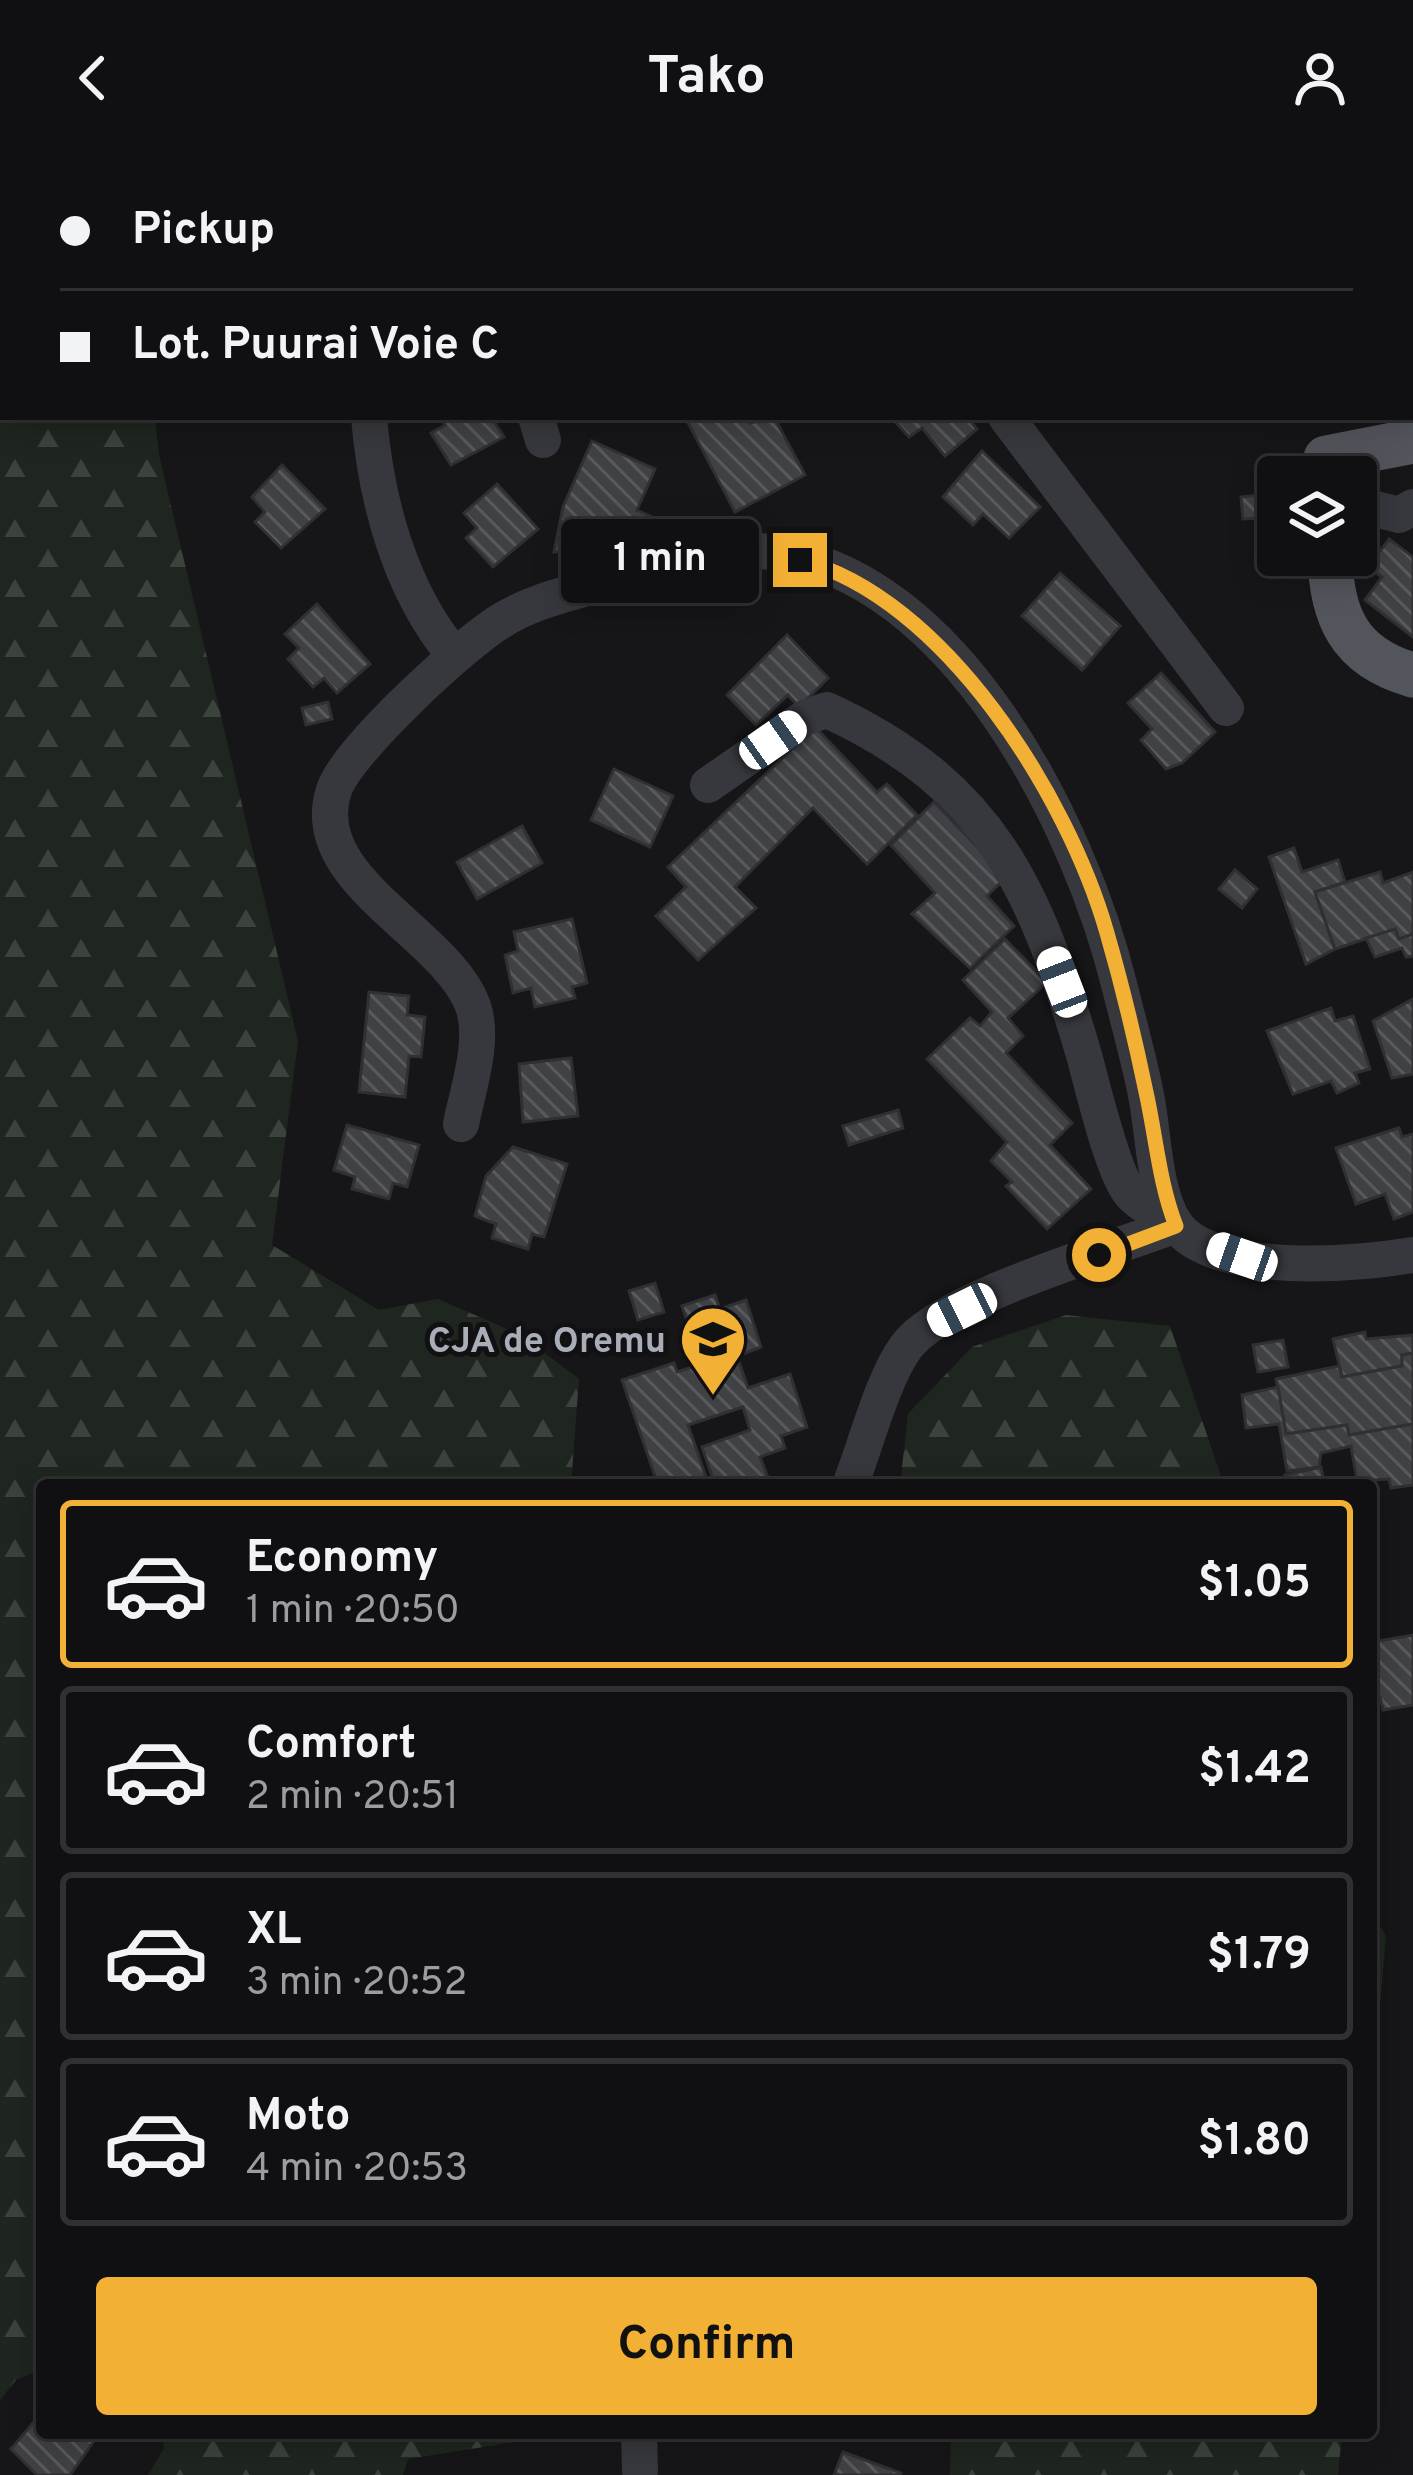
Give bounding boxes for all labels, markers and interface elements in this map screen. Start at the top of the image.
text: Tako [647,44,766,113]
icon: back [60,45,126,111]
icon: person [1287,45,1353,111]
text: Pickup [132,203,275,260]
text: Lot. Puurai Voie C [132,318,499,375]
map controls [1257,456,1377,576]
button: layers [1257,456,1377,576]
callout: 1 min [560,518,758,602]
route end [773,533,827,587]
text: 1 min [613,536,707,585]
car [733,705,813,775]
car [1032,942,1092,1022]
route start [1072,1228,1126,1282]
car [1202,1228,1282,1286]
car [922,1278,1002,1342]
school or university icon: CJA de Oremu [678,1304,748,1398]
place label: CJA de Oremu [428,1320,666,1366]
icon: car [102,1530,210,1638]
text: Economy [246,1531,438,1588]
text: $1.05 [1198,1556,1311,1613]
text: 1 min · 20:50 [246,1588,460,1637]
icon: car [102,1716,210,1824]
text: Comfort [246,1717,416,1774]
text: $1.42 [1198,1742,1311,1799]
text: 2 min · 20:51 [246,1774,459,1823]
icon: car [102,1902,210,2010]
text: XL [246,1903,301,1960]
text: $1.79 [1207,1928,1311,1985]
text: 3 min · 20:52 [246,1960,467,2009]
icon: car [102,2088,210,2196]
text: Moto [246,2089,350,2146]
text: $1.80 [1197,2114,1311,2171]
text: 4 min · 20:53 [246,2146,468,2195]
button: Confirm [96,2277,1317,2415]

